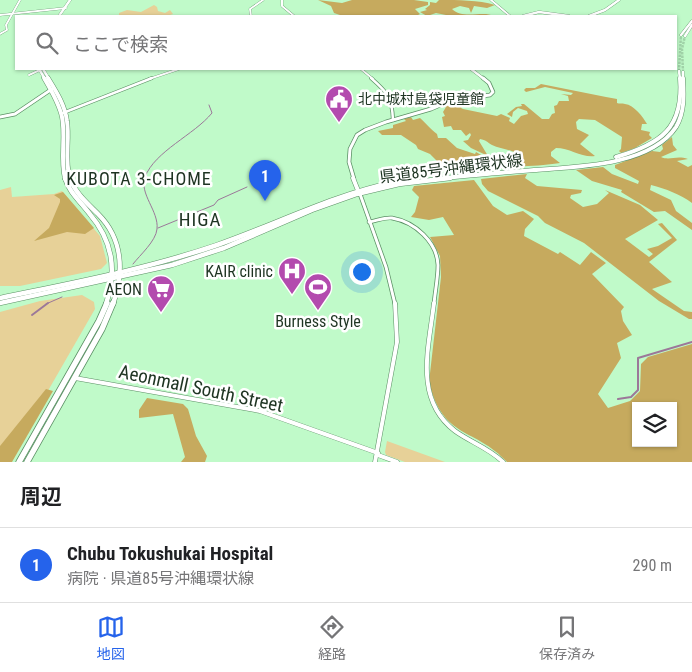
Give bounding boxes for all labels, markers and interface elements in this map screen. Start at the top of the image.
search box [15,15,677,70]
icon: search [33,29,61,57]
text: ここで検索 [73,33,168,56]
public building icon: 北中城村島袋児童館 [324,84,354,123]
place label: 北中城村島袋児童館 [358,91,484,107]
street label: 県道85号沖縄環状線 [379,150,524,187]
pin: 1 [249,160,281,201]
district label: KUBOTA 3-CHOME [66,168,212,189]
district label: HIGA [179,208,221,231]
hospital icon: KAIR clinic [277,256,307,295]
your location [349,259,375,285]
place label: KAIR clinic [205,262,273,281]
sports icon: Burness Style [303,272,333,311]
supermarket icon: AEON [146,274,176,313]
place label: AEON [105,280,142,299]
place label: Burness Style [275,312,361,331]
street label: Aeonmall South Street [117,360,285,417]
map controls [632,402,677,447]
button: layers [632,402,677,447]
text: 周辺 [20,485,62,509]
text: Chubu Tokushukai Hospital [67,542,273,565]
text: 1 [32,556,40,575]
text: 290 m [633,556,672,575]
text: 病院 · 県道85号沖縄環状線 [67,569,254,588]
tab: 地図 [97,613,125,663]
tab: 経路 [318,613,346,663]
tab: 保存済み [539,613,595,663]

